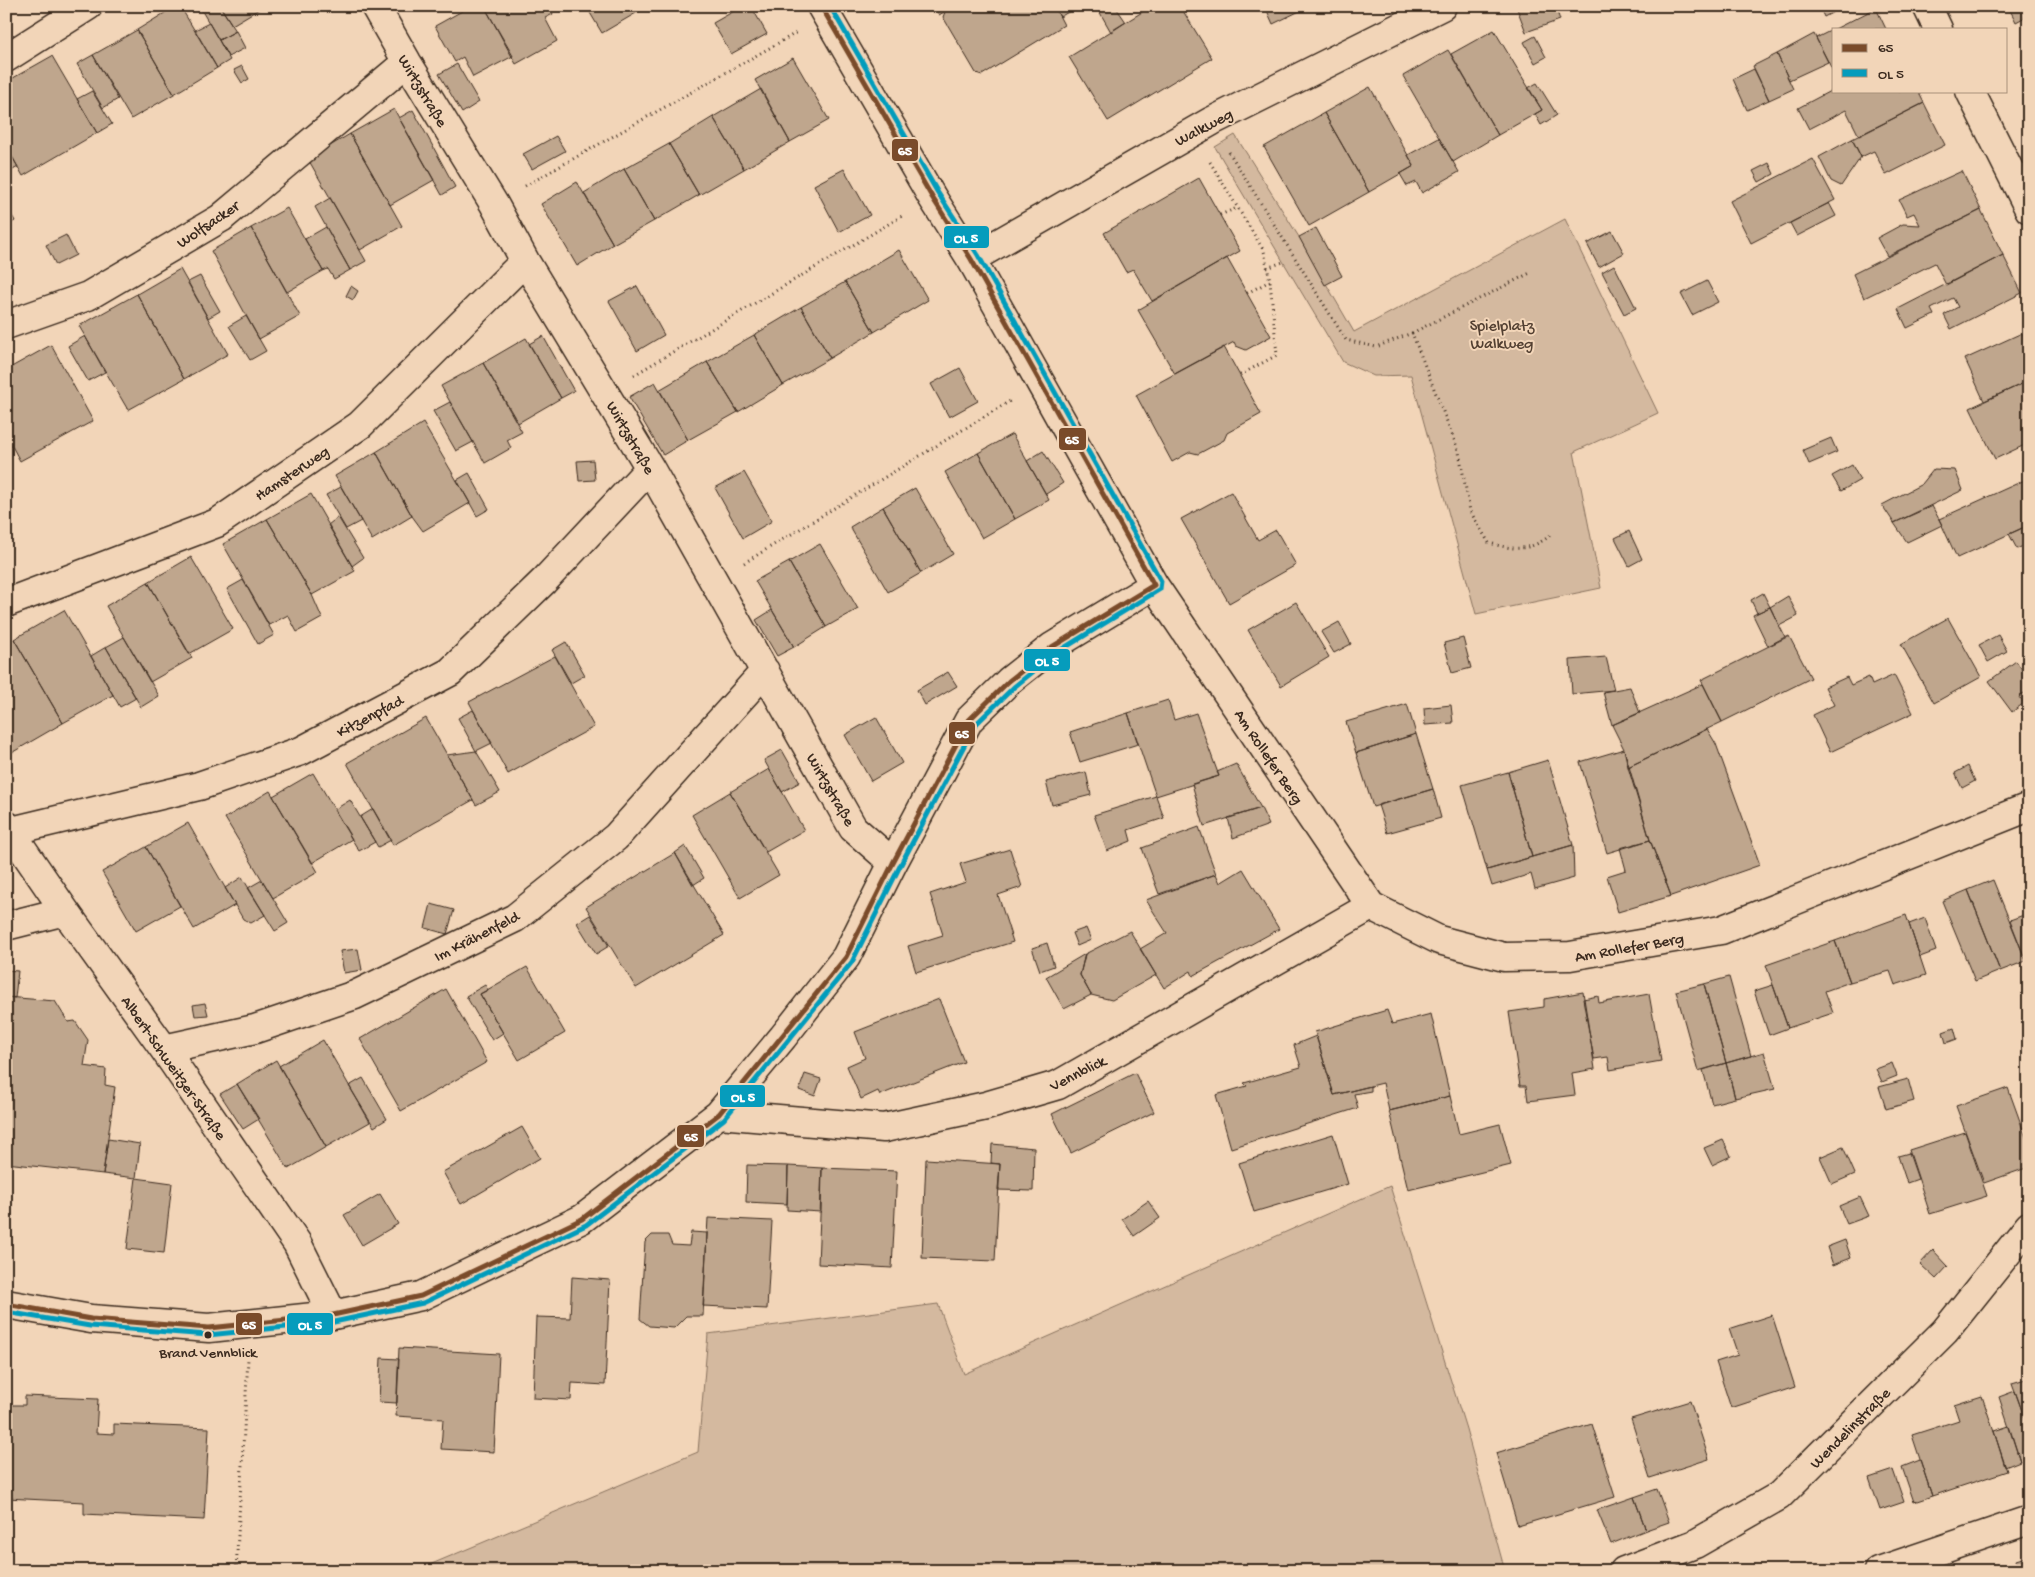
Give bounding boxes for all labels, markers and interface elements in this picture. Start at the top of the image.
legend [1832,28,2008,92]
text: 65 [1878,40,1894,58]
street label: Wirtzstraße [392,52,450,132]
text: OL 5 [1878,66,1904,84]
street label: Walkweg [1172,106,1237,152]
line badge: 65 [891,138,919,162]
text: 65 [898,144,913,161]
street label: Wolfsacker [174,197,245,254]
line badge: OL 5 [943,225,990,249]
text: OL 5 [954,231,979,248]
park label: Spielplatz Walkweg [1470,318,1535,355]
street label: Wirtzstraße [600,399,658,479]
line badge: 65 [1058,427,1087,451]
text: 65 [1065,433,1080,450]
street label: Hamsterweg [252,443,334,507]
line badge: OL 5 [1023,648,1071,672]
text: OL 5 [1035,654,1060,671]
street label: Kitzenpfad [334,692,409,744]
street label: Am Rollefer Berg [1228,707,1306,809]
line badge: 65 [948,721,976,745]
text: 65 [955,727,970,744]
street label: Wirtzstraße [800,751,858,831]
street label: Im Krähenfeld [432,908,525,968]
street label: Am Rollefer Berg [1574,931,1686,968]
street label: Albert-Schweitzer-Straße [115,993,230,1145]
street label: Vennblick [1046,1052,1111,1098]
line badge: OL 5 [719,1084,766,1108]
text: OL 5 [731,1090,756,1107]
line badge: 65 [676,1124,705,1148]
text: 65 [684,1130,699,1147]
line badge: 65 [235,1312,263,1336]
line badge: OL 5 [286,1312,334,1336]
text: 65 [242,1318,257,1335]
text: OL 5 [298,1318,323,1335]
marker: Brand Vennblick [203,1330,213,1340]
place label: Brand Vennblick [158,1345,258,1363]
street label: Wendelinstraße [1807,1385,1896,1474]

